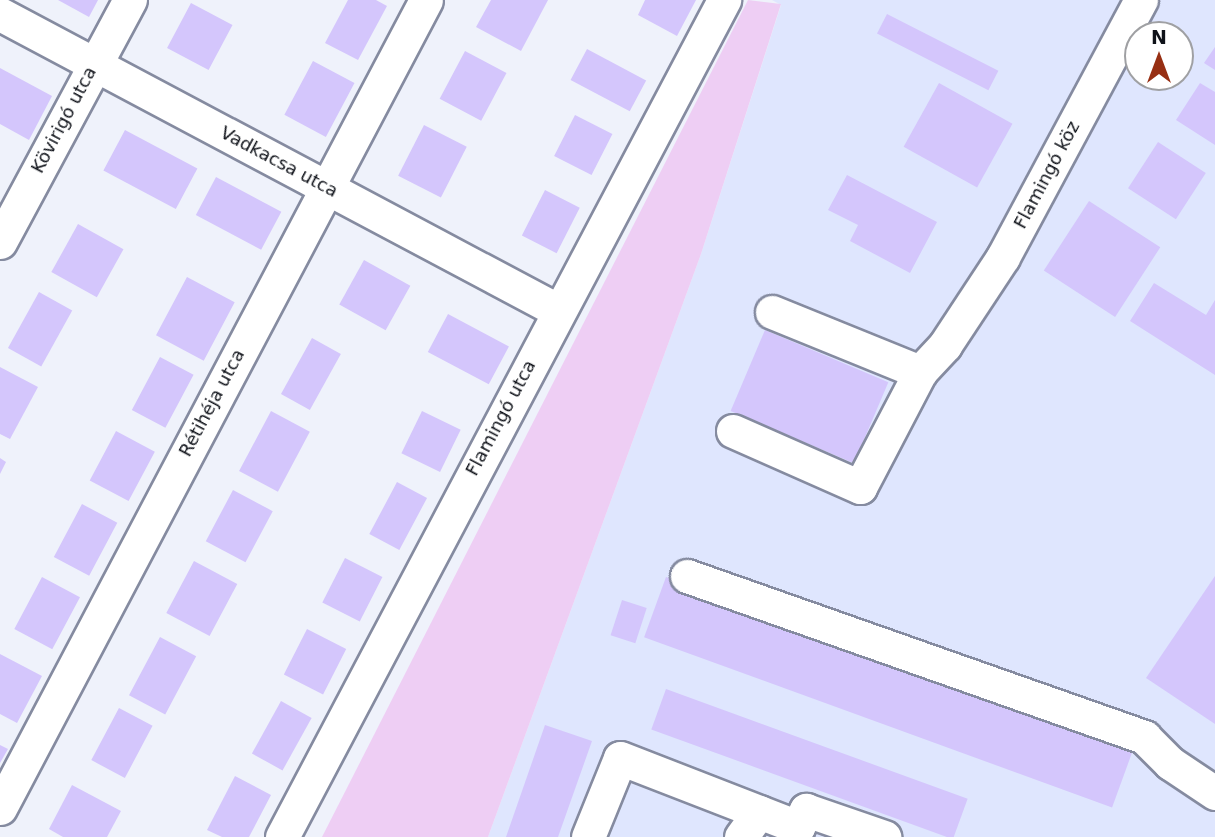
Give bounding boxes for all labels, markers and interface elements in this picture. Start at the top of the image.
north arrow [1124,21,1194,91]
text: N [1151,26,1167,48]
street label: Kövirigó utca [27,63,101,177]
street label: Flamingó köz [1010,118,1084,232]
street label: Vadkacsa utca [217,122,341,202]
street label: Rétihéja utca [175,346,249,460]
street label: Flamingó utca [461,356,541,480]

